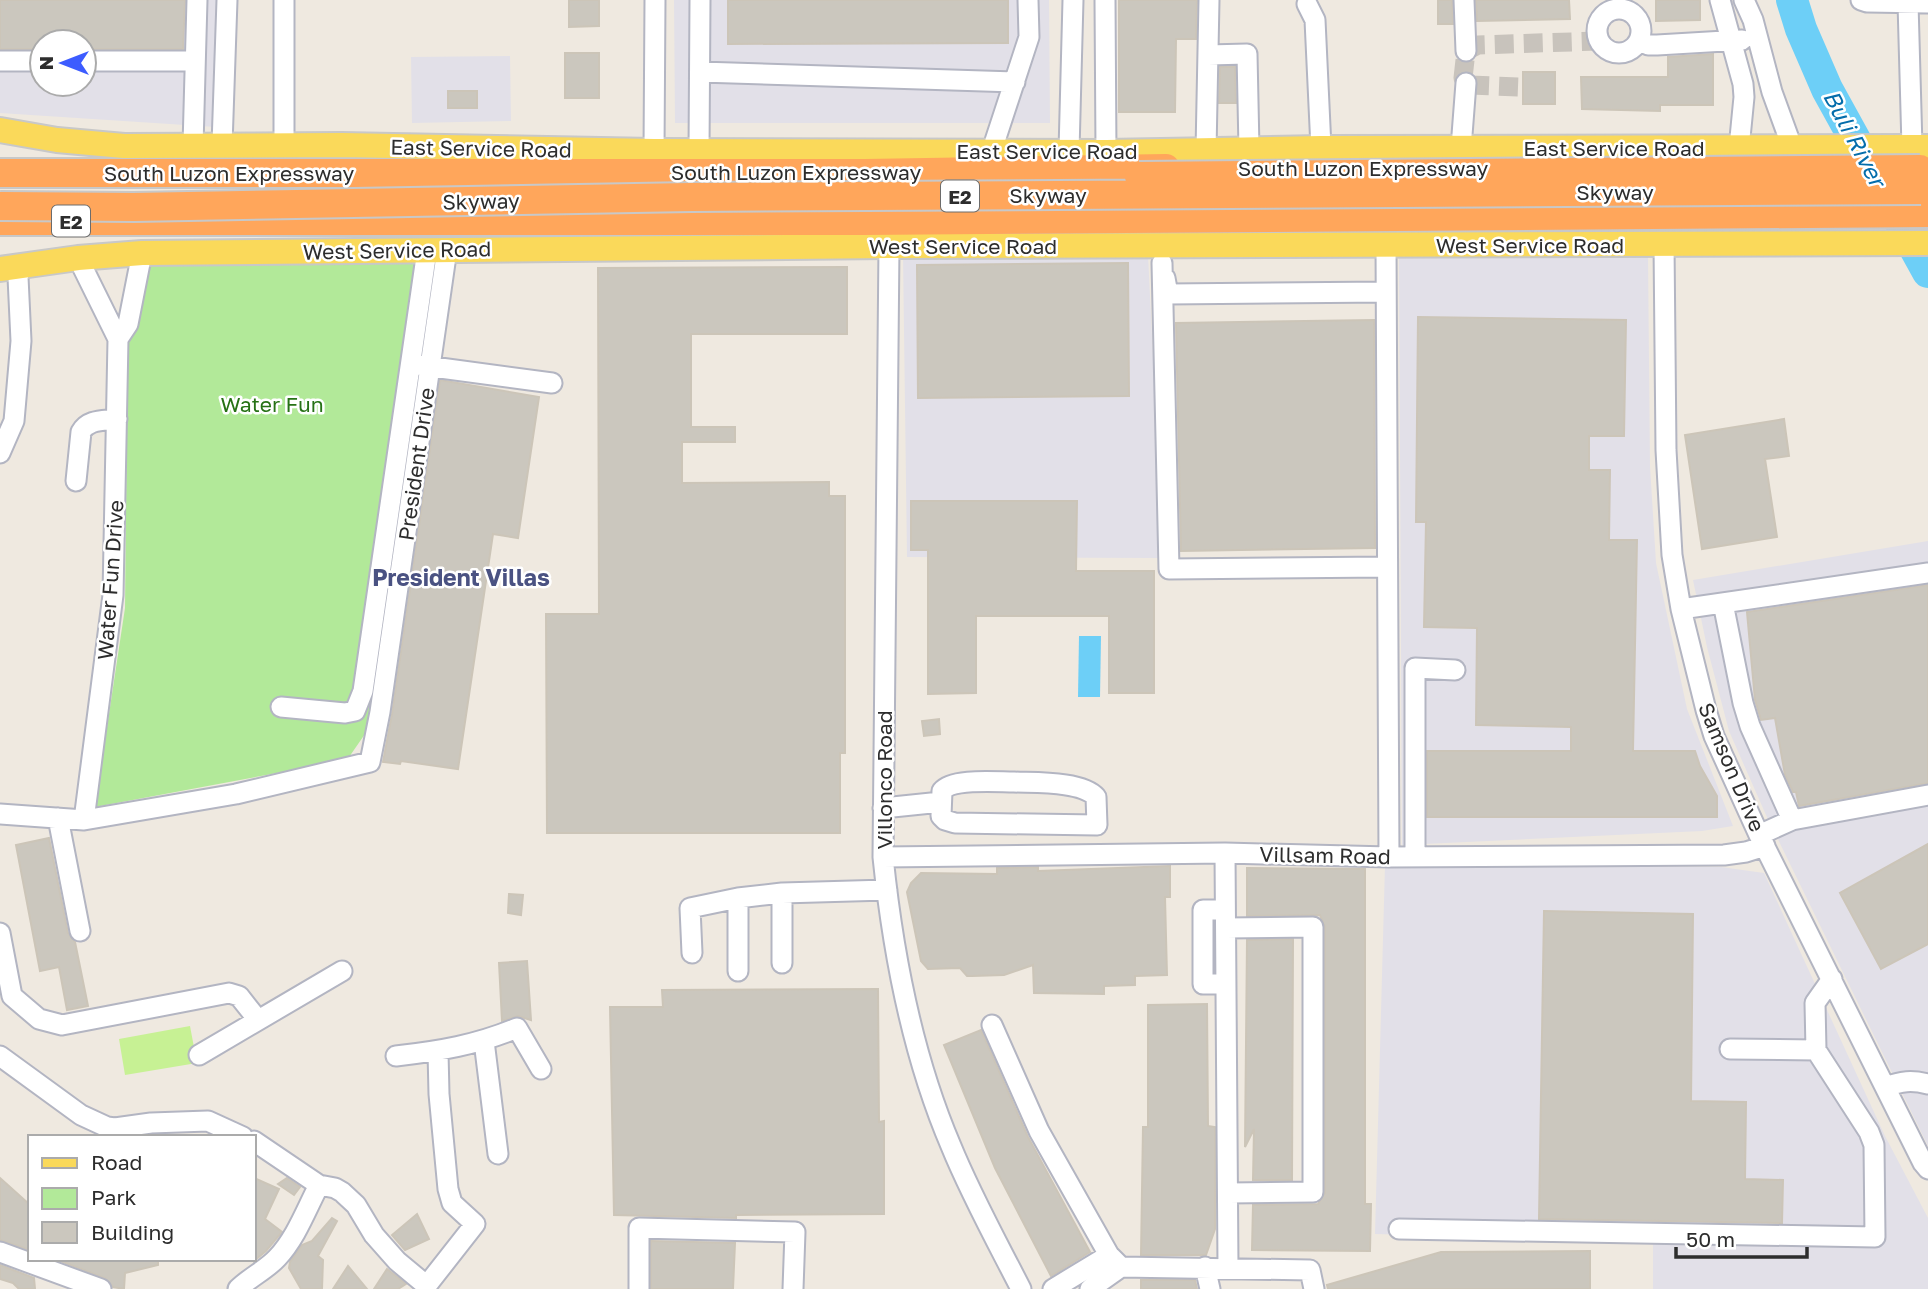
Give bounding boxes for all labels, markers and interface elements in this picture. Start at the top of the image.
north arrow [28,28,98,98]
text: N [34,56,57,70]
water label: Buli River [1818,85,1893,194]
street label: East Service Road [390,133,572,163]
street label: East Service Road [1523,135,1705,161]
street label: East Service Road [956,138,1138,164]
street label: South Luzon Expressway [1238,155,1489,181]
street label: South Luzon Expressway [671,159,922,185]
street label: South Luzon Expressway [104,160,355,186]
street label: Skyway [1576,179,1654,205]
road number: E2 [941,180,979,212]
street label: Skyway [1009,182,1087,208]
street label: Skyway [442,187,520,215]
road number: E2 [52,206,90,236]
street label: West Service Road [1436,232,1624,258]
street label: West Service Road [869,233,1057,259]
street label: West Service Road [303,235,491,265]
street label: President Drive [392,386,440,542]
park label: Water Fun [220,391,324,417]
street label: Water Fun Drive [91,499,129,661]
district label: President Villas [372,563,550,591]
street label: Samson Drive [1693,698,1771,836]
street label: Villonco Road [871,710,897,850]
street label: Villsam Road [1259,841,1391,869]
legend [28,1135,256,1261]
text: Road [91,1149,142,1175]
text: Park [91,1184,137,1210]
scale bar [1676,1216,1807,1260]
text: Building [91,1219,174,1245]
text: 50 m [1686,1226,1735,1252]

